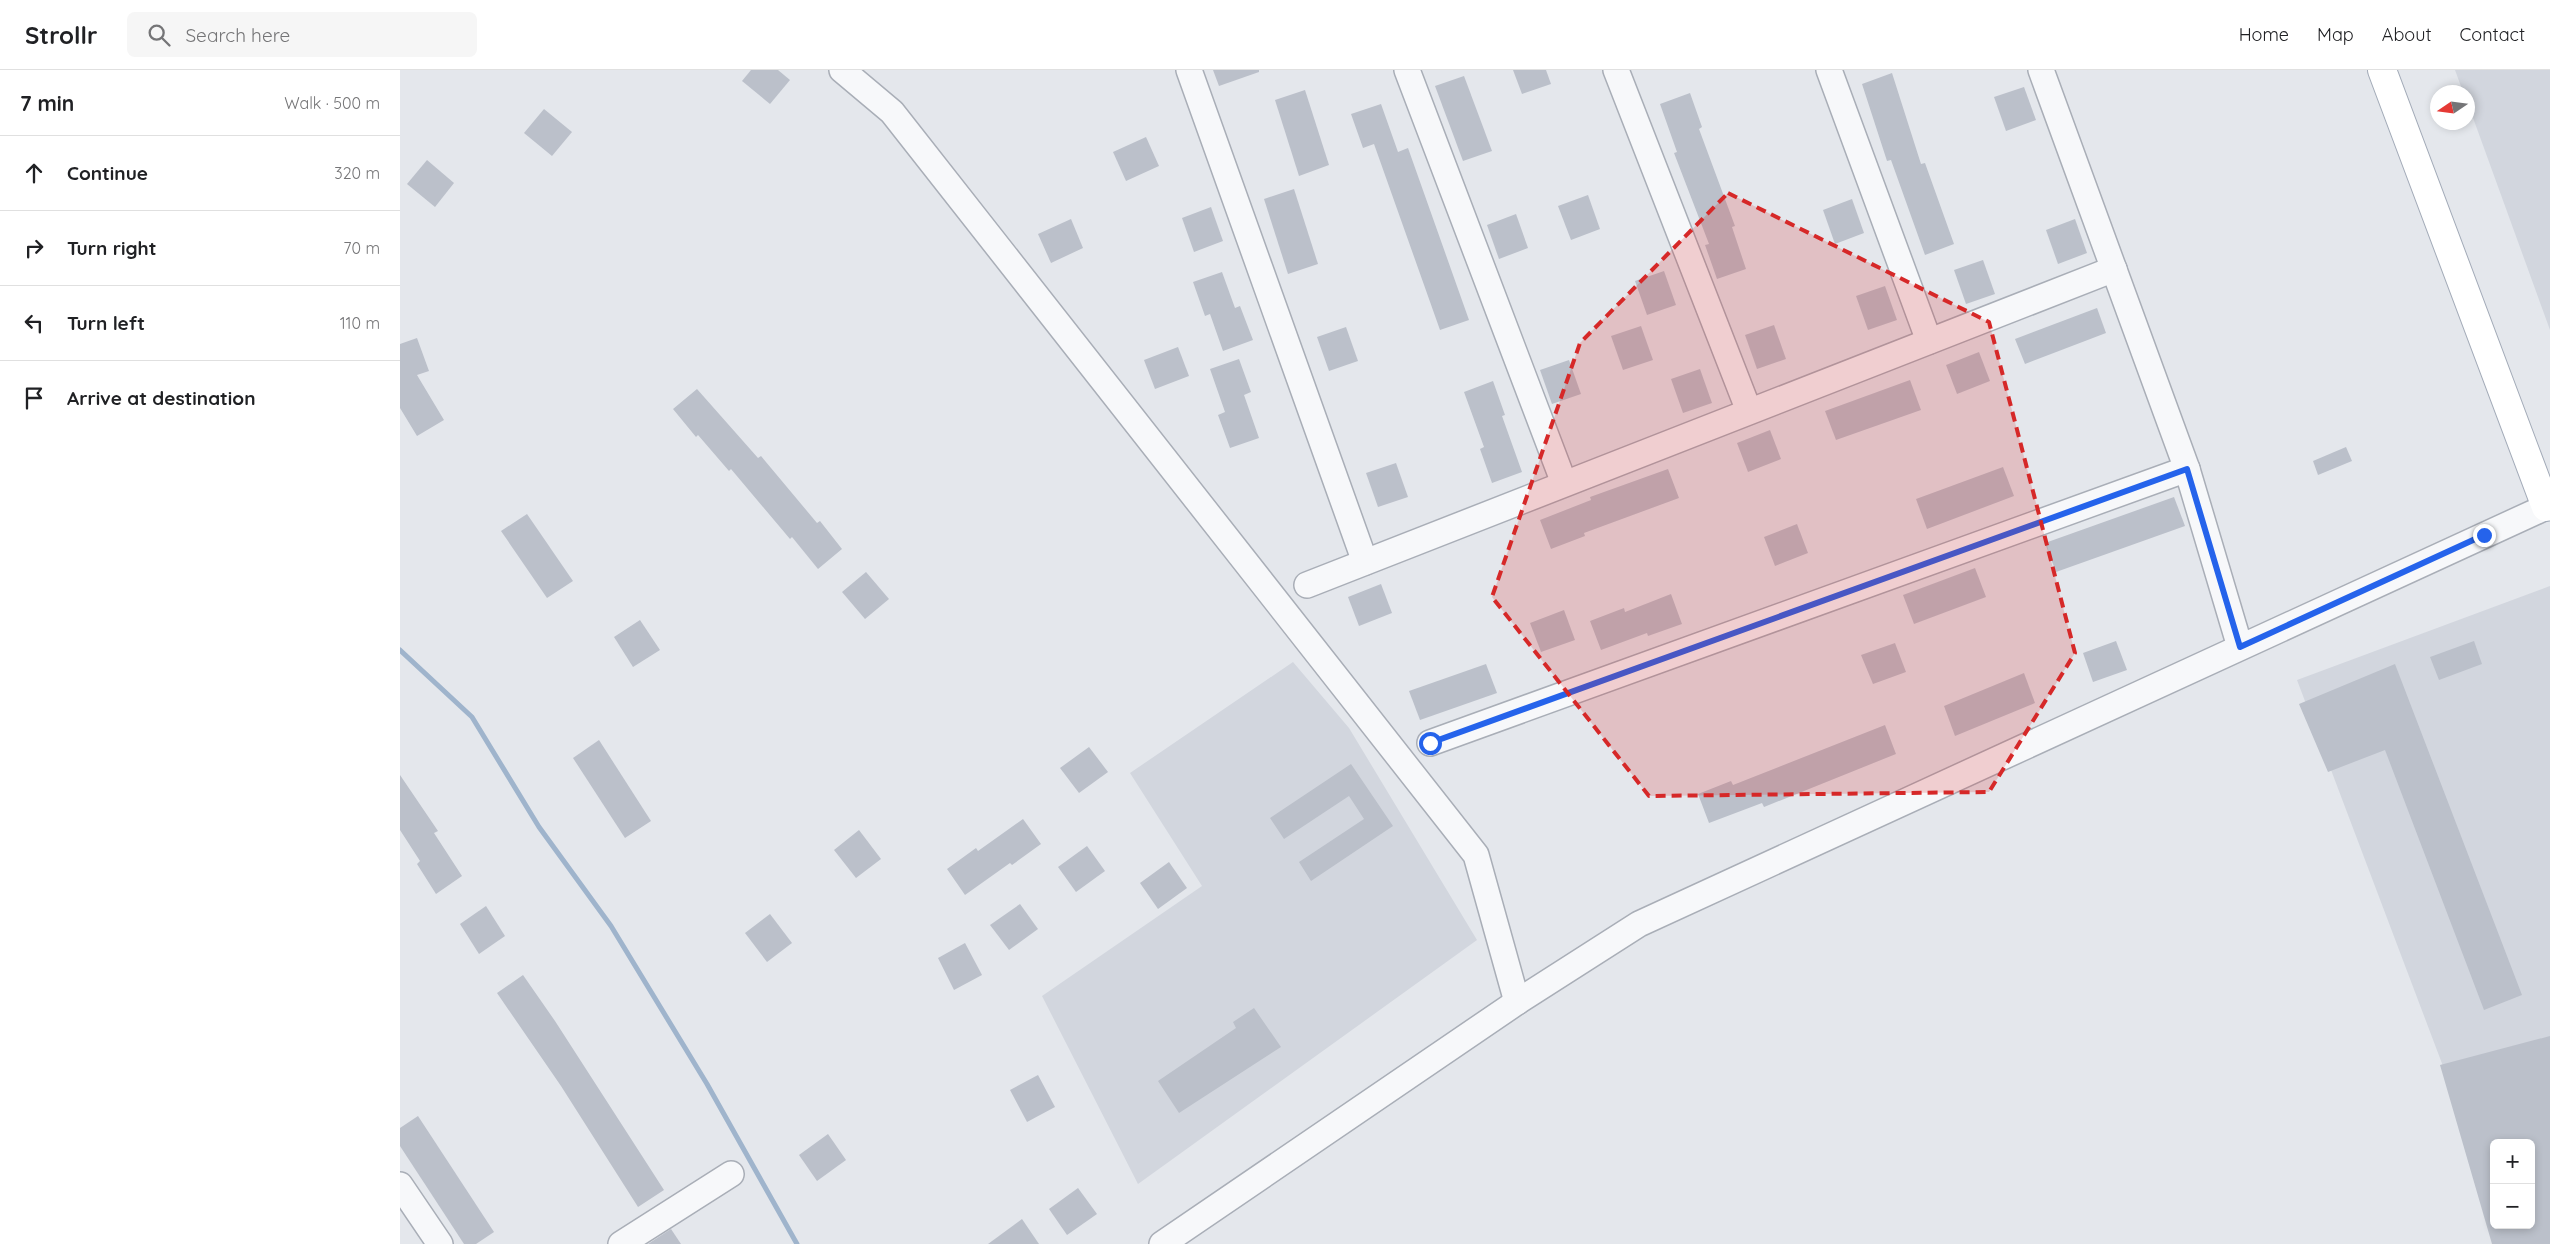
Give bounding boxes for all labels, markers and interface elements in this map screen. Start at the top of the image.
search box [127,12,477,57]
text: Strollr [25,20,97,50]
icon: search [145,21,173,49]
text: Search here [185,23,290,47]
text: Home [2239,23,2289,46]
text: Map [2317,23,2354,46]
text: About [2382,23,2432,46]
text: Contact [2460,23,2525,46]
north arrow [2430,85,2475,130]
text: 7 min [20,90,74,116]
text: Walk · 500 m [284,93,380,113]
icon: ahead [20,159,48,187]
text: Continue [67,161,148,185]
text: 320 m [334,163,380,183]
icon: right [20,234,48,262]
text: Turn right [67,236,156,260]
text: 70 m [343,238,380,258]
icon: left [20,309,48,337]
text: Turn left [67,311,145,335]
text: 110 m [340,313,380,333]
icon: arrive [20,384,48,412]
text: Arrive at destination [67,386,256,410]
route end [2473,524,2496,547]
route start [1419,732,1442,755]
map controls [2490,1139,2535,1229]
button: + [2490,1139,2535,1184]
button: − [2490,1184,2535,1229]

